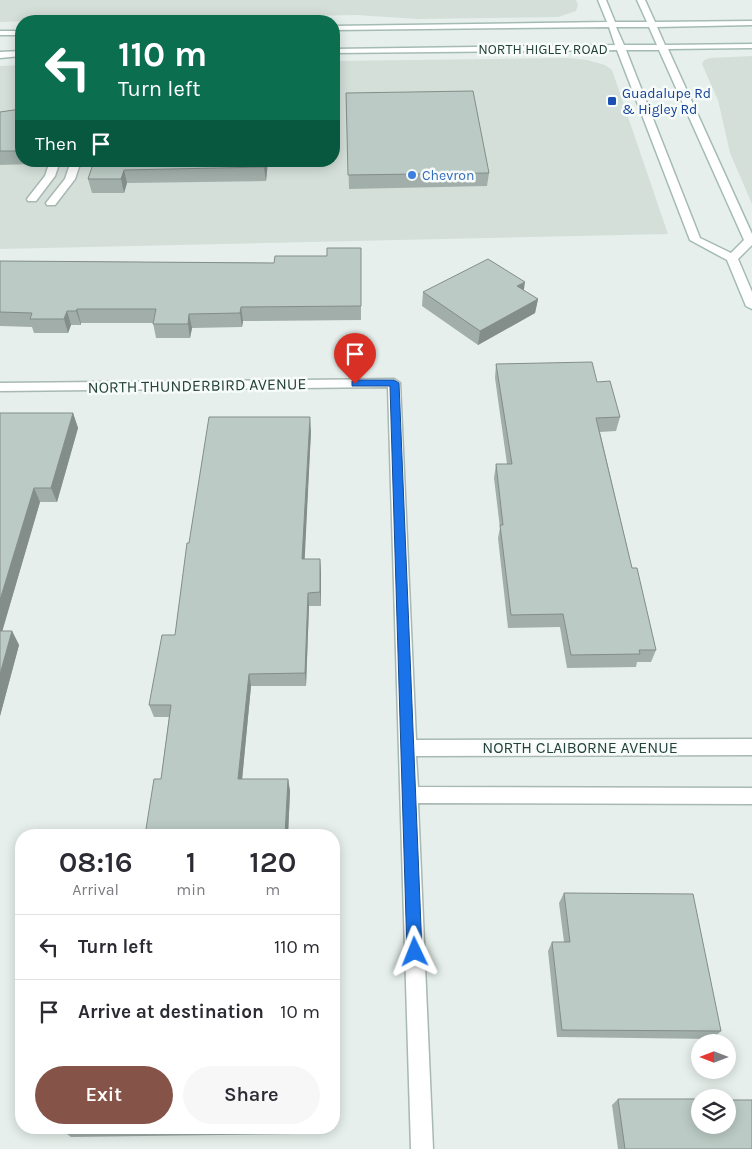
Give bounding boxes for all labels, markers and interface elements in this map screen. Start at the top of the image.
text: 110 m [118,34,207,75]
icon: left [35,35,100,100]
street label: NORTH HIGLEY ROAD [478,41,608,58]
text: Turn left [118,76,201,102]
place label: Guadalupe Rd & Higley Rd [622,85,711,118]
marker: Guadalupe Rd & Higley Rd [606,95,618,107]
icon: arrive [87,130,115,158]
text: Then [35,133,77,155]
place label: Chevron [422,167,474,184]
marker: Chevron [406,169,418,181]
pin [334,333,376,384]
icon: arrive [341,340,369,368]
street label: NORTH THUNDERBIRD AVENUE [87,374,307,397]
street label: NORTH CLAIBORNE AVENUE [482,738,678,757]
text: 08:16 [59,844,133,880]
text: 1 [186,844,196,880]
text: 120 [249,844,296,880]
text: Arrival [72,880,119,899]
text: min [176,880,206,899]
text: m [265,880,280,899]
position arrow [388,925,440,977]
icon: left [35,933,63,961]
text: Turn left [78,936,153,958]
text: 110 m [274,936,320,958]
icon: arrive [35,998,63,1026]
text: Arrive at destination [78,1001,264,1023]
text: 10 m [280,1001,320,1023]
north arrow [691,1034,736,1079]
map controls [691,1034,736,1134]
button: Exit [35,1066,173,1124]
button: Share [183,1066,320,1124]
button: layers [691,1089,736,1134]

